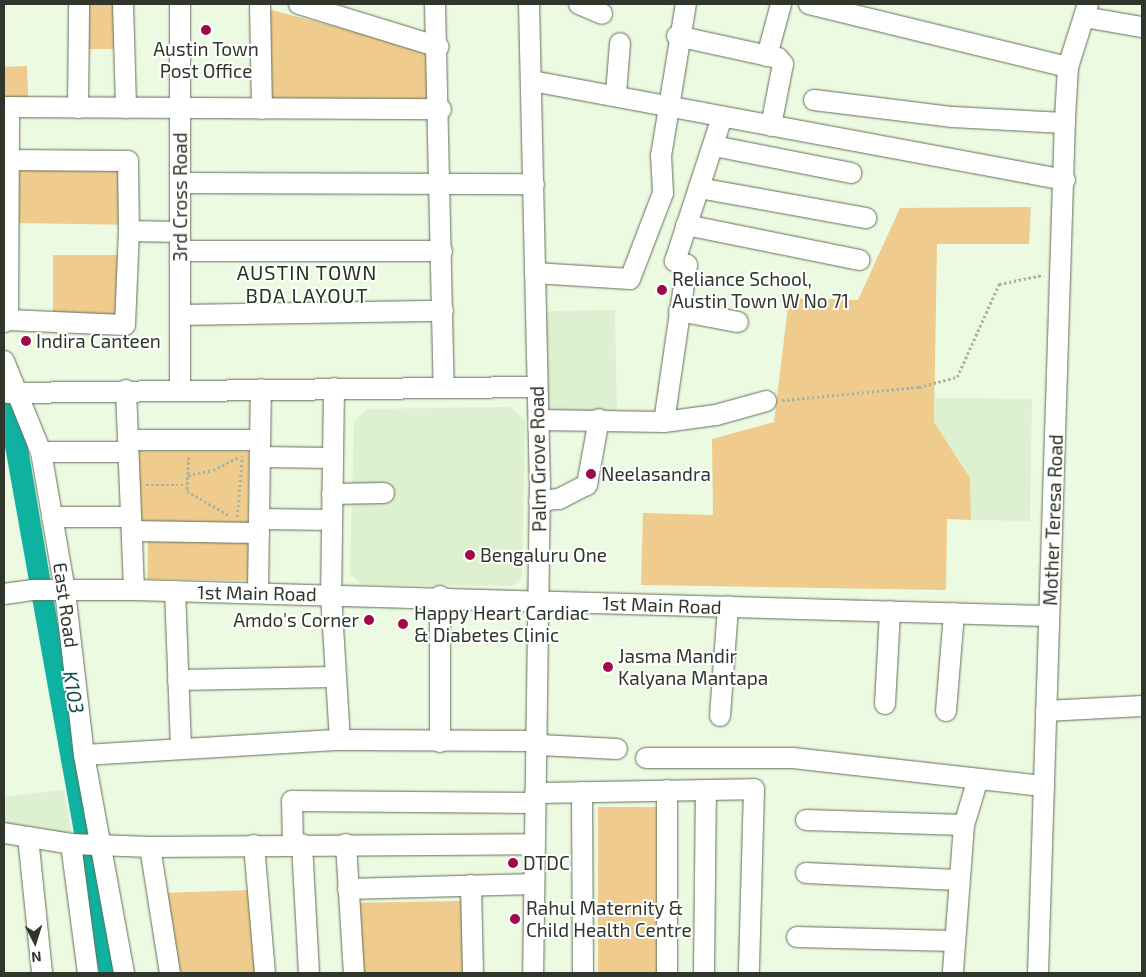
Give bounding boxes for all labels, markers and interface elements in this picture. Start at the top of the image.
marker: Austin Town Post Office [200,24,212,36]
place label: Austin Town Post Office [153,38,259,82]
street label: 3rd Cross Road [169,132,191,262]
district label: AUSTIN TOWN BDA LAYOUT [235,261,379,308]
place label: Reliance School, Austin Town W No 71 [672,268,850,312]
marker: Reliance School, Austin Town W No 71 [656,284,668,296]
place label: Indira Canteen [36,330,161,352]
marker: Indira Canteen [20,335,32,347]
street label: Palm Grove Road [525,386,551,532]
street label: Mother Teresa Road [1039,433,1067,607]
place label: Neelasandra [601,463,711,485]
marker: Neelasandra [585,468,597,480]
place label: Bengaluru One [480,544,607,566]
marker: Bengaluru One [464,549,476,561]
street label: East Road [49,561,83,649]
street label: 1st Main Road [197,581,317,605]
street label: 1st Main Road [602,592,722,618]
place label: Happy Heart Cardiac & Diabetes Clinic [414,602,590,646]
place label: Amdo's Corner [233,609,359,631]
marker: Amdo's Corner [363,614,375,626]
marker: Happy Heart Cardiac & Diabetes Clinic [396,617,410,631]
place label: Jasma Mandir Kalyana Mantapa [618,645,768,689]
marker: Jasma Mandir Kalyana Mantapa [602,661,614,673]
water label: K103 [58,669,90,715]
place label: DTDC [523,852,570,874]
marker: DTDC [507,857,519,869]
place label: Rahul Maternity & Child Health Centre [526,897,692,941]
marker: Rahul Maternity & Child Health Centre [508,912,522,926]
north arrow [10,917,60,967]
text: N [31,949,42,966]

